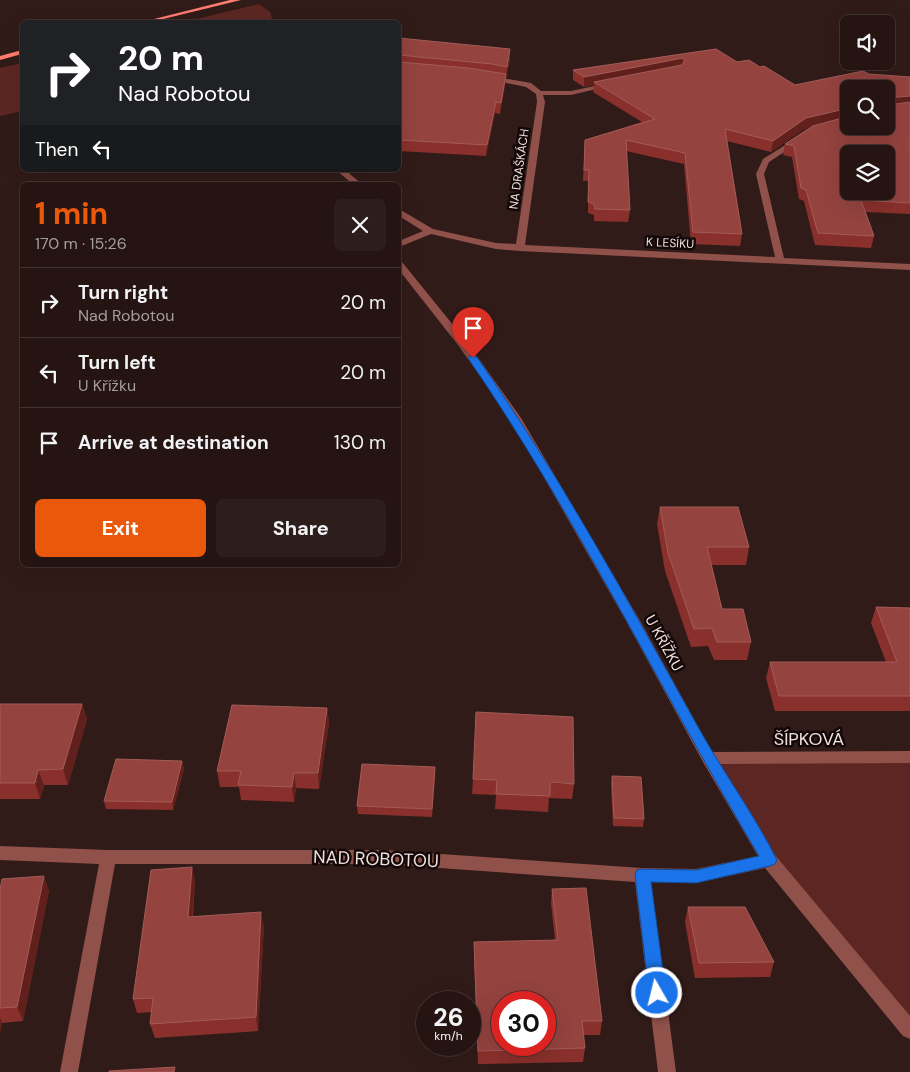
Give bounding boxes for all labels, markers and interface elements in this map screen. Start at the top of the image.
map controls [840,15,895,200]
button: sound [840,15,895,70]
text: 20 m [118,35,204,81]
icon: right [35,40,100,105]
text: Nad Robotou [118,79,251,108]
button: search [840,80,895,135]
street label: NA DRAŠKÁCH [505,128,533,210]
icon: left [88,135,116,163]
text: Then [35,137,78,162]
button: layers [840,145,895,200]
text: 1 min [35,194,108,233]
button: close [334,199,386,251]
text: 170 m · 15:26 [35,233,127,254]
street label: K LESÍKU [646,234,694,252]
text: Turn right [78,280,168,305]
icon: right [35,289,63,317]
text: 20 m [340,290,386,315]
text: Nad Robotou [78,305,174,326]
pin [452,307,494,358]
icon: arrive [459,314,487,342]
text: Turn left [78,350,156,375]
icon: left [35,359,63,387]
text: 20 m [340,360,386,385]
text: U Křížku [78,375,136,396]
icon: arrive [35,429,63,457]
text: Arrive at destination [78,430,269,455]
text: 130 m [334,430,386,455]
button: Exit [35,499,206,557]
button: Share [216,499,386,557]
street label: U KŘÍŽKU [640,611,688,675]
street label: ŠÍPKOVÁ [774,727,844,751]
street label: NAD ROBOTOU [313,845,439,873]
position arrow [630,966,682,1018]
speed limit sign: 30 [491,991,556,1056]
text: 26 [433,1001,464,1034]
text: km/h [434,1028,463,1044]

